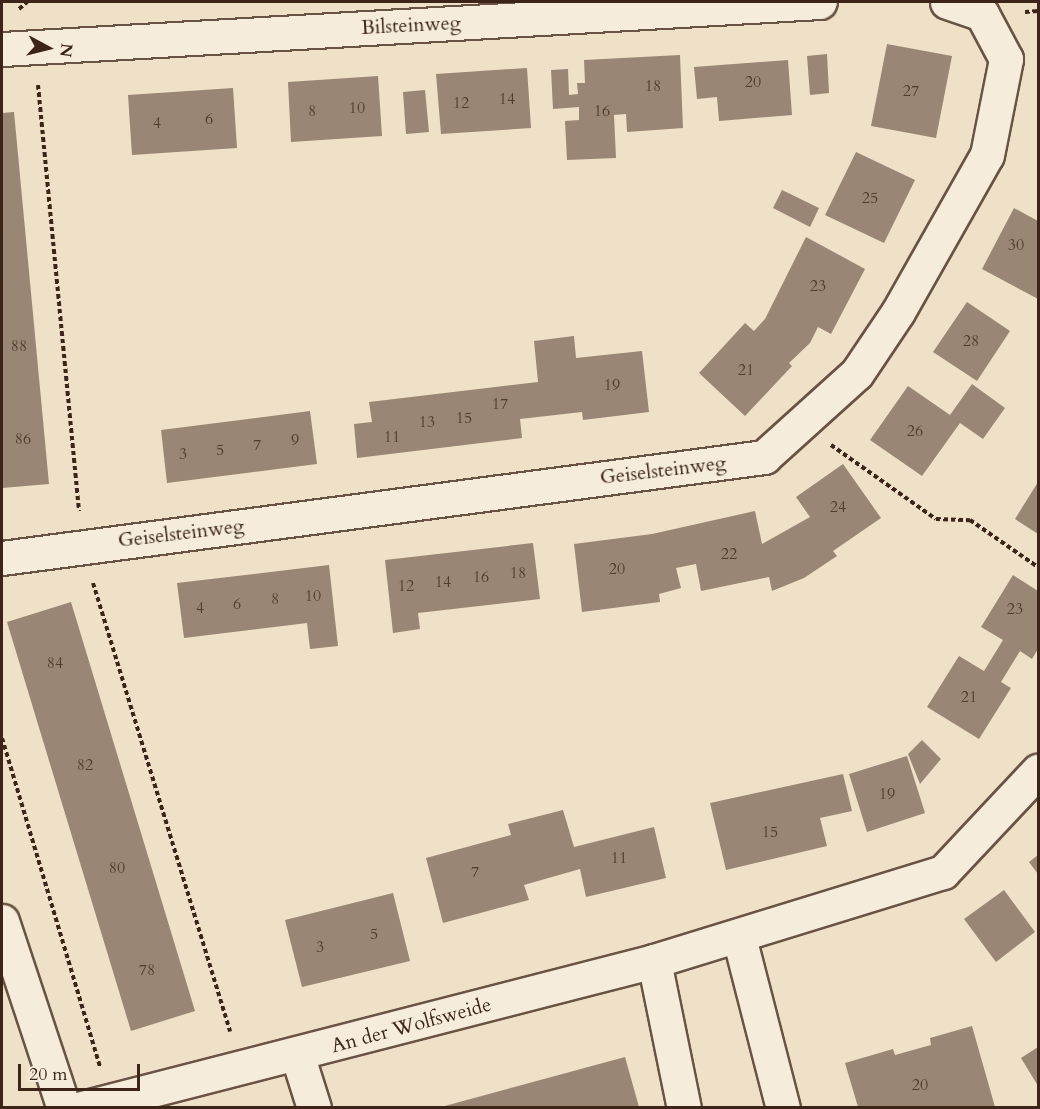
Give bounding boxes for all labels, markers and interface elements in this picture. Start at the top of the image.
street label: Bilsteinweg [361,10,461,40]
north arrow [18,18,78,78]
text: N [54,42,78,58]
house number: 20 [745,72,761,92]
house number: 18 [645,76,661,96]
house number: 27 [903,81,919,101]
house number: 14 [499,89,515,109]
house number: 12 [453,93,469,113]
house number: 10 [349,98,365,118]
house number: 8 [308,101,316,121]
house number: 16 [594,101,610,121]
house number: 6 [205,109,213,129]
house number: 4 [153,113,161,133]
house number: 25 [862,188,878,208]
house number: 30 [1008,235,1024,255]
house number: 23 [810,276,826,296]
house number: 28 [963,331,979,351]
house number: 88 [11,336,27,356]
house number: 21 [738,360,754,380]
house number: 19 [604,375,620,395]
house number: 17 [492,394,508,414]
house number: 15 [456,408,472,428]
house number: 13 [419,412,435,432]
house number: 26 [907,421,923,441]
house number: 11 [384,427,400,447]
house number: 86 [15,429,31,449]
house number: 9 [291,430,299,450]
house number: 7 [253,435,261,455]
house number: 5 [216,440,224,460]
house number: 3 [179,444,187,464]
street label: Geiselsteinweg [599,450,727,490]
house number: 24 [830,497,846,517]
street label: Geiselsteinweg [117,513,245,553]
house number: 22 [721,544,737,564]
house number: 20 [609,559,625,579]
house number: 18 [510,563,526,583]
house number: 16 [473,567,489,587]
house number: 14 [435,572,451,592]
house number: 12 [398,576,414,596]
house number: 10 [305,586,321,606]
house number: 8 [271,589,279,609]
house number: 6 [233,594,241,614]
house number: 4 [196,598,204,618]
house number: 23 [1007,599,1023,619]
house number: 84 [47,653,63,673]
house number: 21 [961,687,977,707]
house number: 82 [77,755,93,775]
house number: 19 [879,784,895,804]
house number: 15 [762,822,778,842]
house number: 11 [611,848,627,868]
house number: 80 [109,858,125,878]
house number: 7 [471,862,479,882]
house number: 5 [370,924,378,944]
house number: 3 [316,937,324,957]
house number: 78 [139,960,155,980]
street label: An der Wolfsweide [328,992,494,1058]
scale bar [21,1052,142,1090]
text: 20 m [29,1062,68,1087]
house number: 20 [912,1075,928,1095]

